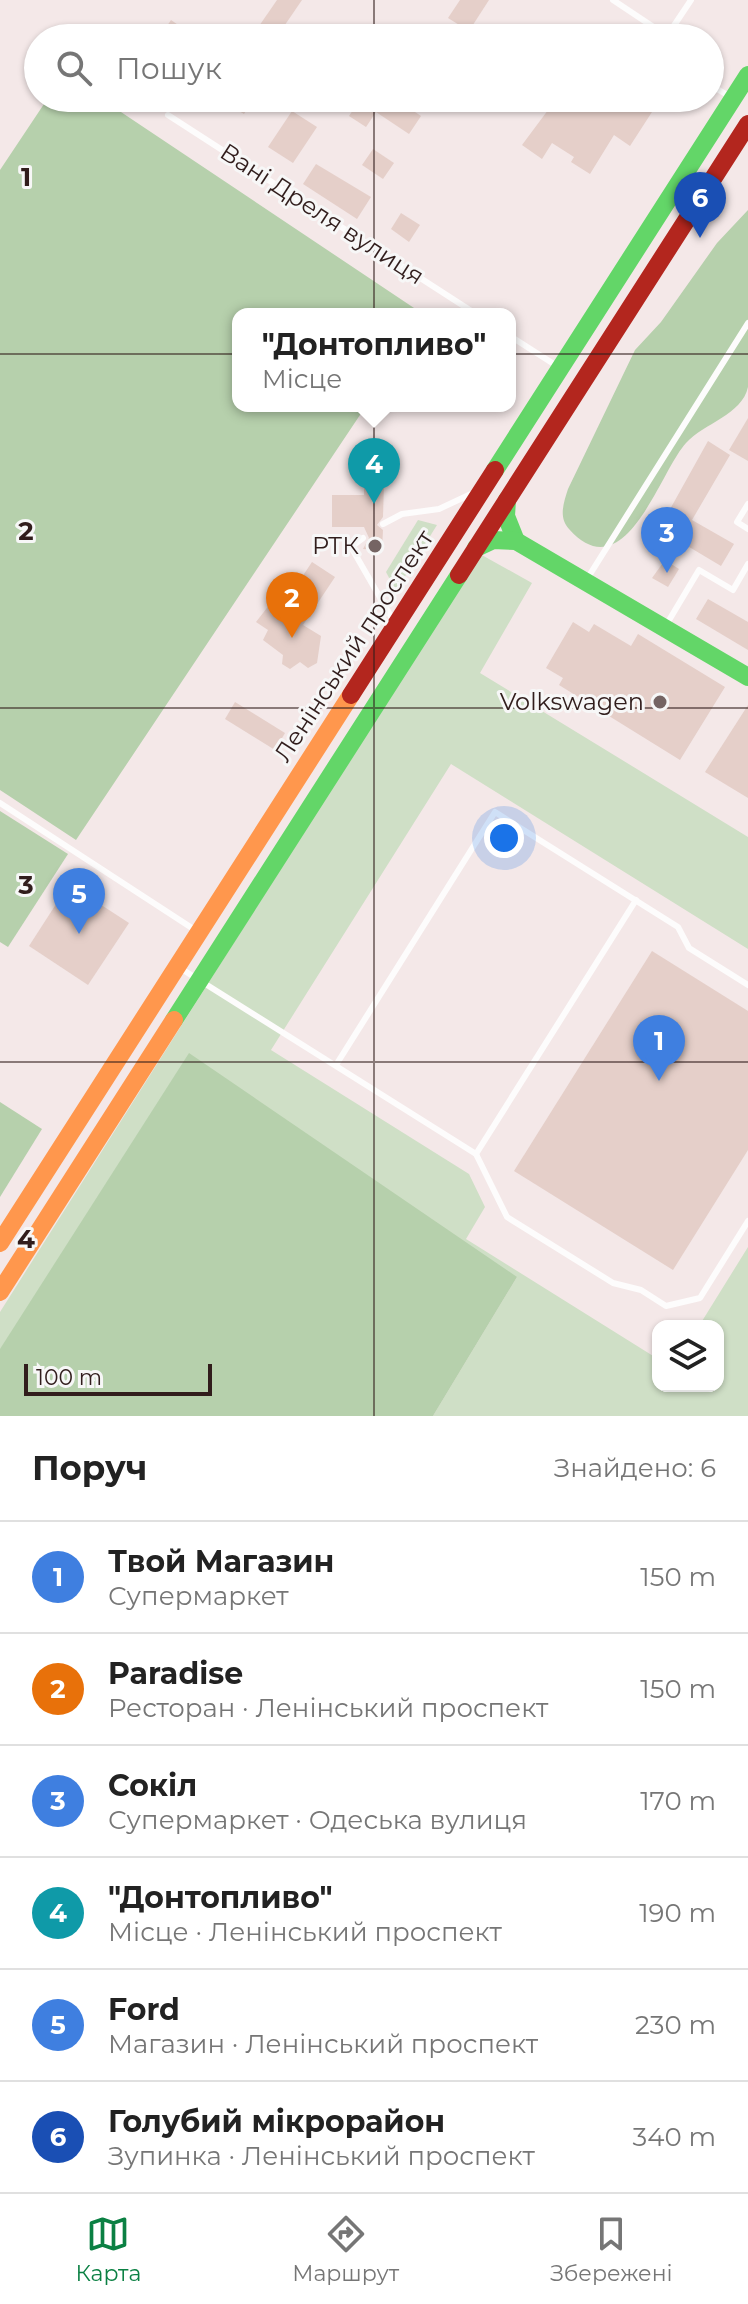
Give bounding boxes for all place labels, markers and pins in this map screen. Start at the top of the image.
pin: 6 [674,172,726,238]
pin: 4 [348,438,400,504]
pin: 3 [641,507,693,573]
place label: РТК [312,531,359,560]
marker: РТК [366,537,384,555]
pin: 2 [266,572,318,638]
place label: Volkswagen [500,687,644,716]
marker: Volkswagen [651,693,669,711]
pin: 5 [53,868,105,934]
pin: 1 [633,1015,685,1081]

